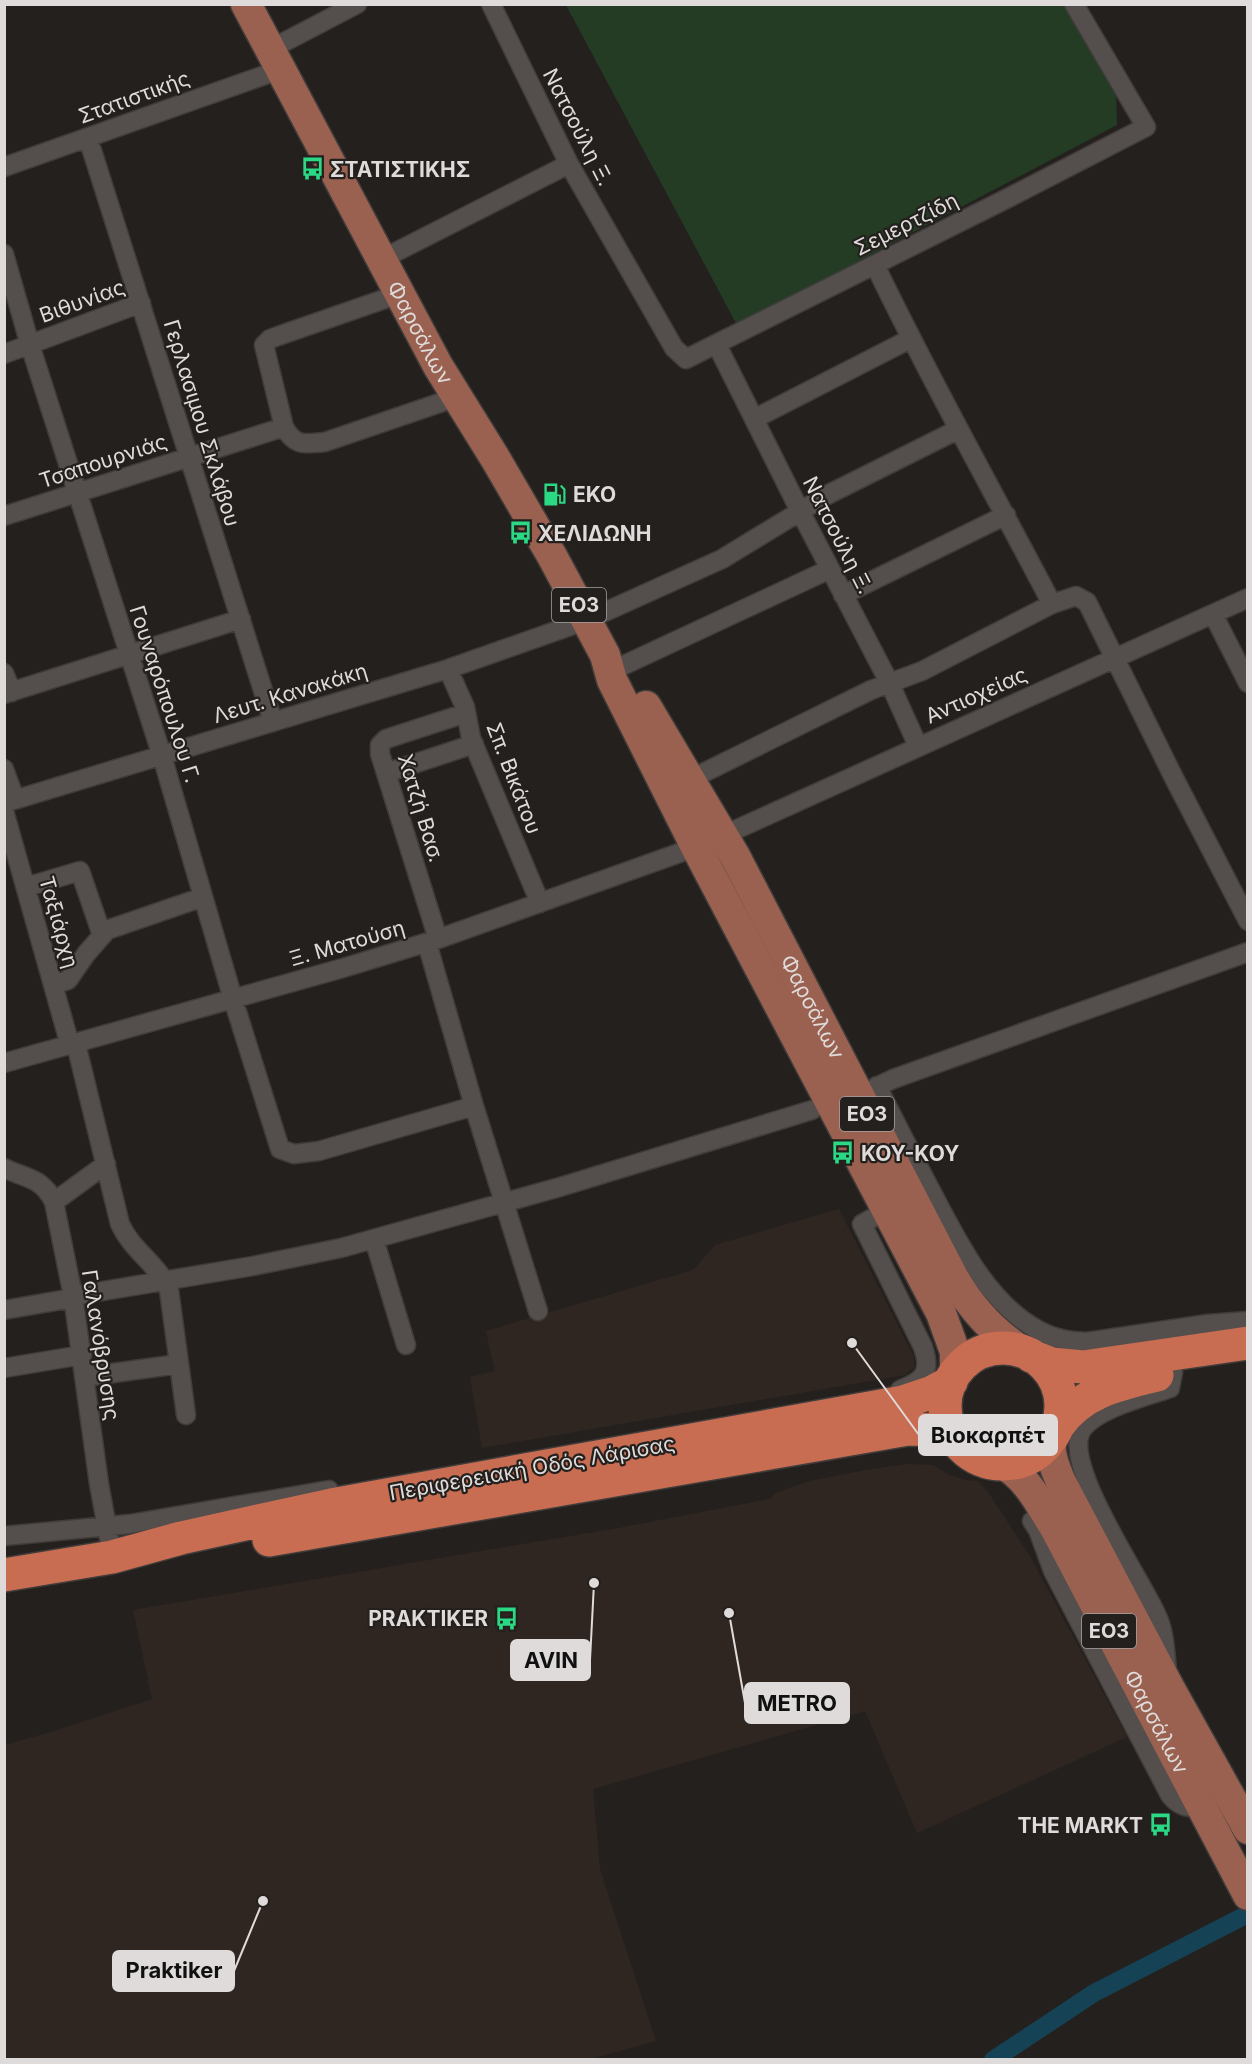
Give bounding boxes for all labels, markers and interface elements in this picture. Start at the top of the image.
street label: Νατσούλη Ξ. [538,64,618,190]
street label: Στατιστικής [75,65,193,129]
bus stop icon: ΣΤΑΤΙΣΤΙΚΗΣ [299,156,325,182]
place label: ΣΤΑΤΙΣΤΙΚΗΣ [330,157,470,182]
street label: Σεμερτζίδη [850,187,962,261]
street label: Βιθυνίας [36,274,128,328]
street label: Φαρσάλων [383,276,459,389]
street label: Γερλασιμου Σκλάβου [159,317,245,529]
street label: Τσαπουρνιάς [36,429,170,493]
street label: Νατσούλη Ξ. [798,472,878,598]
fuel station icon: EKO [542,481,568,507]
place label: EKO [573,482,616,507]
bus stop icon: ΧΕΛΙΔΩΝΗ [507,520,533,546]
place label: ΧΕΛΙΔΩΝΗ [538,521,652,546]
road number: ΕΟ3 [552,588,606,622]
street label: Γουναρόπουλου Γ. [125,602,205,786]
street label: Λευτ. Κανακάκη [210,658,370,728]
street label: Αντιοχείας [921,662,1031,728]
street label: Σπ. Βικάτου [481,719,547,837]
street label: Χατζή Βασ. [393,751,449,865]
street label: Ταξιάρχη [34,873,84,971]
street label: Ξ. Ματούση [286,915,408,971]
street label: Φαρσάλων [776,950,850,1063]
road number: ΕΟ3 [840,1097,894,1131]
bus stop icon: ΚΟΥ-ΚΟΥ [830,1140,856,1166]
place label: ΚΟΥ-ΚΟΥ [861,1141,959,1166]
street label: Γαλανόβρυσης [77,1268,125,1422]
callout: Βιοκαρπέτ [919,1415,1057,1455]
text: Βιοκαρπέτ [931,1422,1045,1448]
street label: Περιφερειακή Οδός Λάρισας [387,1431,677,1505]
bus stop icon: PRAKTIKER [493,1605,519,1631]
place label: PRAKTIKER [368,1606,488,1631]
road number: ΕΟ3 [1082,1614,1136,1648]
callout: AVIN [511,1640,590,1680]
text: AVIN [524,1647,578,1673]
street label: Φαρσάλων [1119,1665,1194,1778]
callout: METRO [745,1683,849,1723]
text: METRO [757,1690,837,1716]
bus stop icon: THE MARKT [1148,1812,1174,1838]
place label: THE MARKT [1017,1813,1143,1838]
callout: Praktiker [113,1951,234,1991]
text: Praktiker [126,1957,222,1983]

